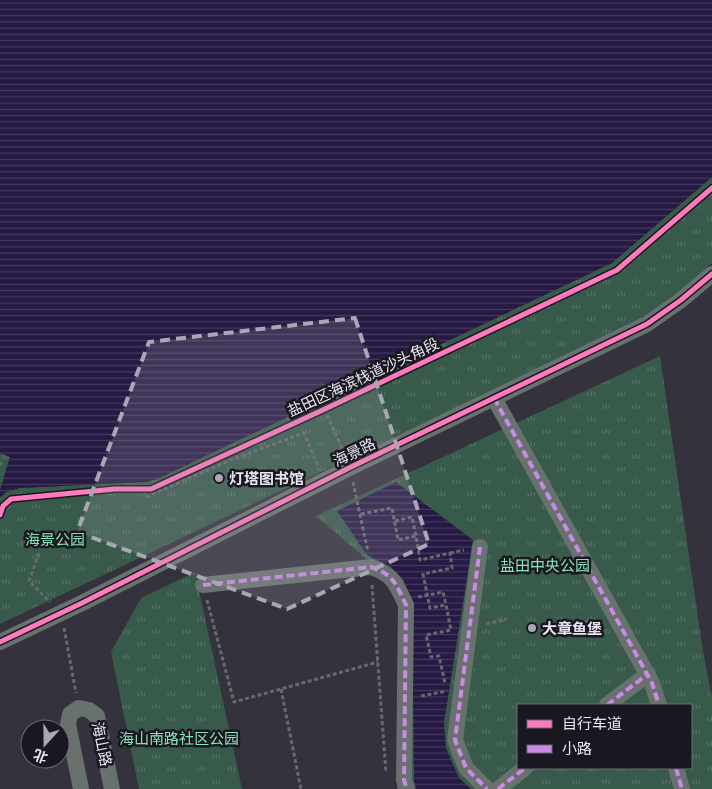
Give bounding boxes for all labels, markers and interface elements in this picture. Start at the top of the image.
street label: 盐田区海滨栈道沙头角段 [285,334,441,420]
street label: 海景路 [330,434,378,470]
place label: 灯塔图书馆 [229,470,304,487]
marker: 灯塔图书馆 [213,472,225,484]
park label: 海景公园 [25,531,85,548]
park label: 盐田中央公园 [500,557,590,574]
place label: 大章鱼堡 [542,620,602,637]
marker: 大章鱼堡 [526,622,538,634]
legend [517,704,692,769]
text: 自行车道 [562,715,622,732]
north arrow [20,719,70,769]
street label: 海山路 [89,720,115,768]
park label: 海山南路社区公园 [119,730,239,747]
text: 小路 [562,740,592,757]
text: 北 [31,746,50,766]

